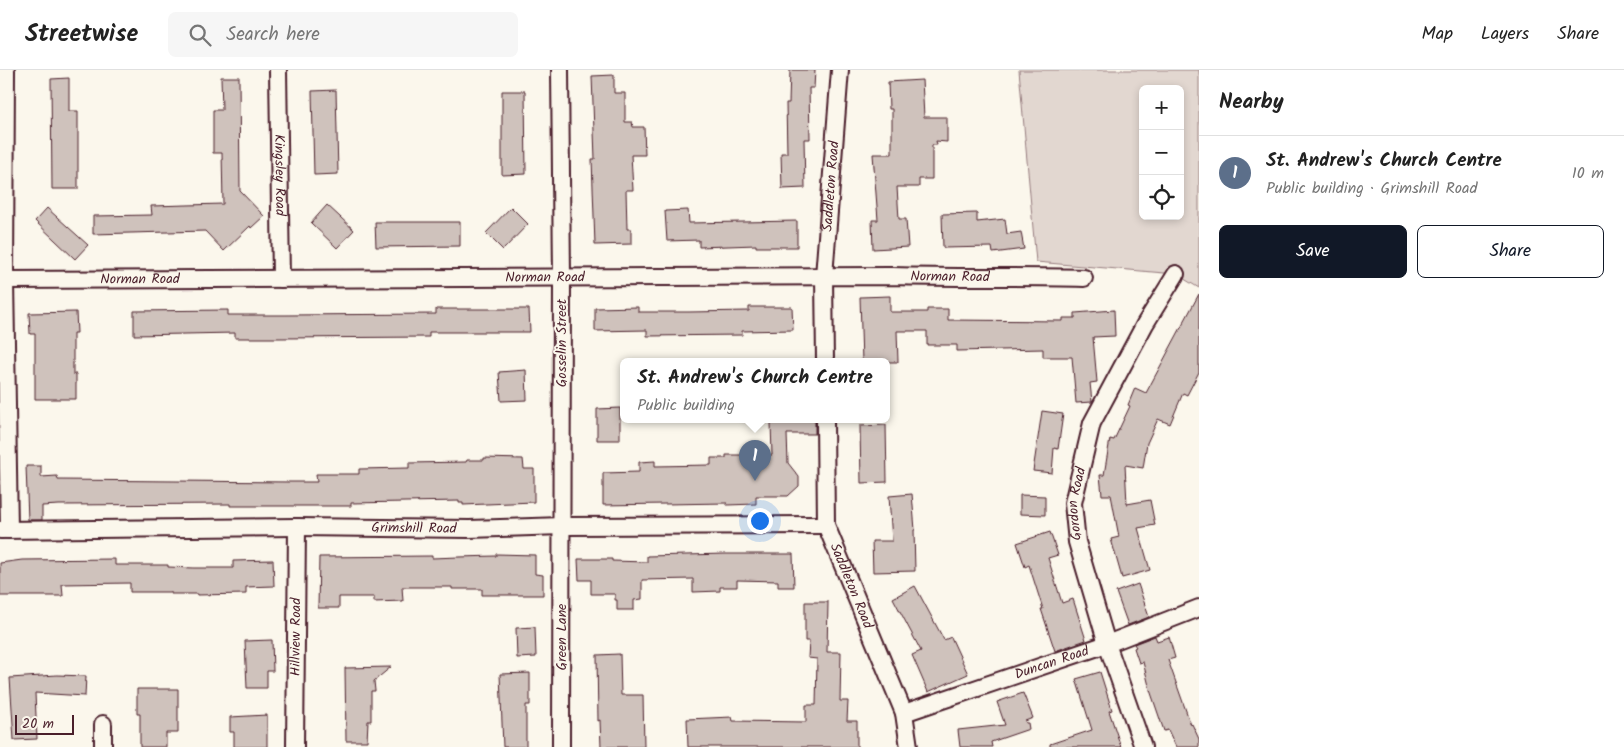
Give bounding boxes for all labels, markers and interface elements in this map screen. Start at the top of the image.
search box [168,12,518,57]
text: Streetwise [25,15,138,54]
text: Search here [226,20,320,50]
text: Map [1422,20,1453,49]
text: Layers [1481,20,1529,49]
text: Share [1557,20,1599,49]
icon: search [186,21,214,49]
map controls [1139,85,1184,220]
button: + [1139,85,1184,130]
text: Nearby [1219,86,1284,119]
button: − [1139,130,1184,175]
street label: Kingsley Road [268,134,291,217]
street label: Saddleton Road [816,139,846,232]
text: St. Andrew's Church Centre [1266,146,1502,176]
text: 1 [1233,161,1237,186]
text: 10 m [1572,161,1604,186]
button: locate [1139,175,1184,220]
text: Public building · Grimshill Road [1266,176,1478,201]
button: Save [1219,225,1407,278]
button: Share [1417,225,1604,278]
street label: Norman Road [910,265,991,288]
street label: Norman Road [505,266,586,289]
street label: Norman Road [100,268,181,291]
street label: Gosselin Street [551,298,573,387]
popup [620,358,890,423]
text: St. Andrew's Church Centre [637,363,873,393]
text: Public building [637,393,735,418]
pin: 1 [739,440,771,481]
street label: Gordon Road [1062,464,1092,542]
your location [747,508,773,534]
street label: Grimshill Road [371,517,458,540]
street label: Saddleton Road [824,540,879,633]
street label: Hillview Road [285,597,307,676]
street label: Green Lane [551,603,573,670]
street label: Duncan Road [1012,640,1093,686]
scale bar [15,712,74,735]
text: 20 m [22,713,54,735]

